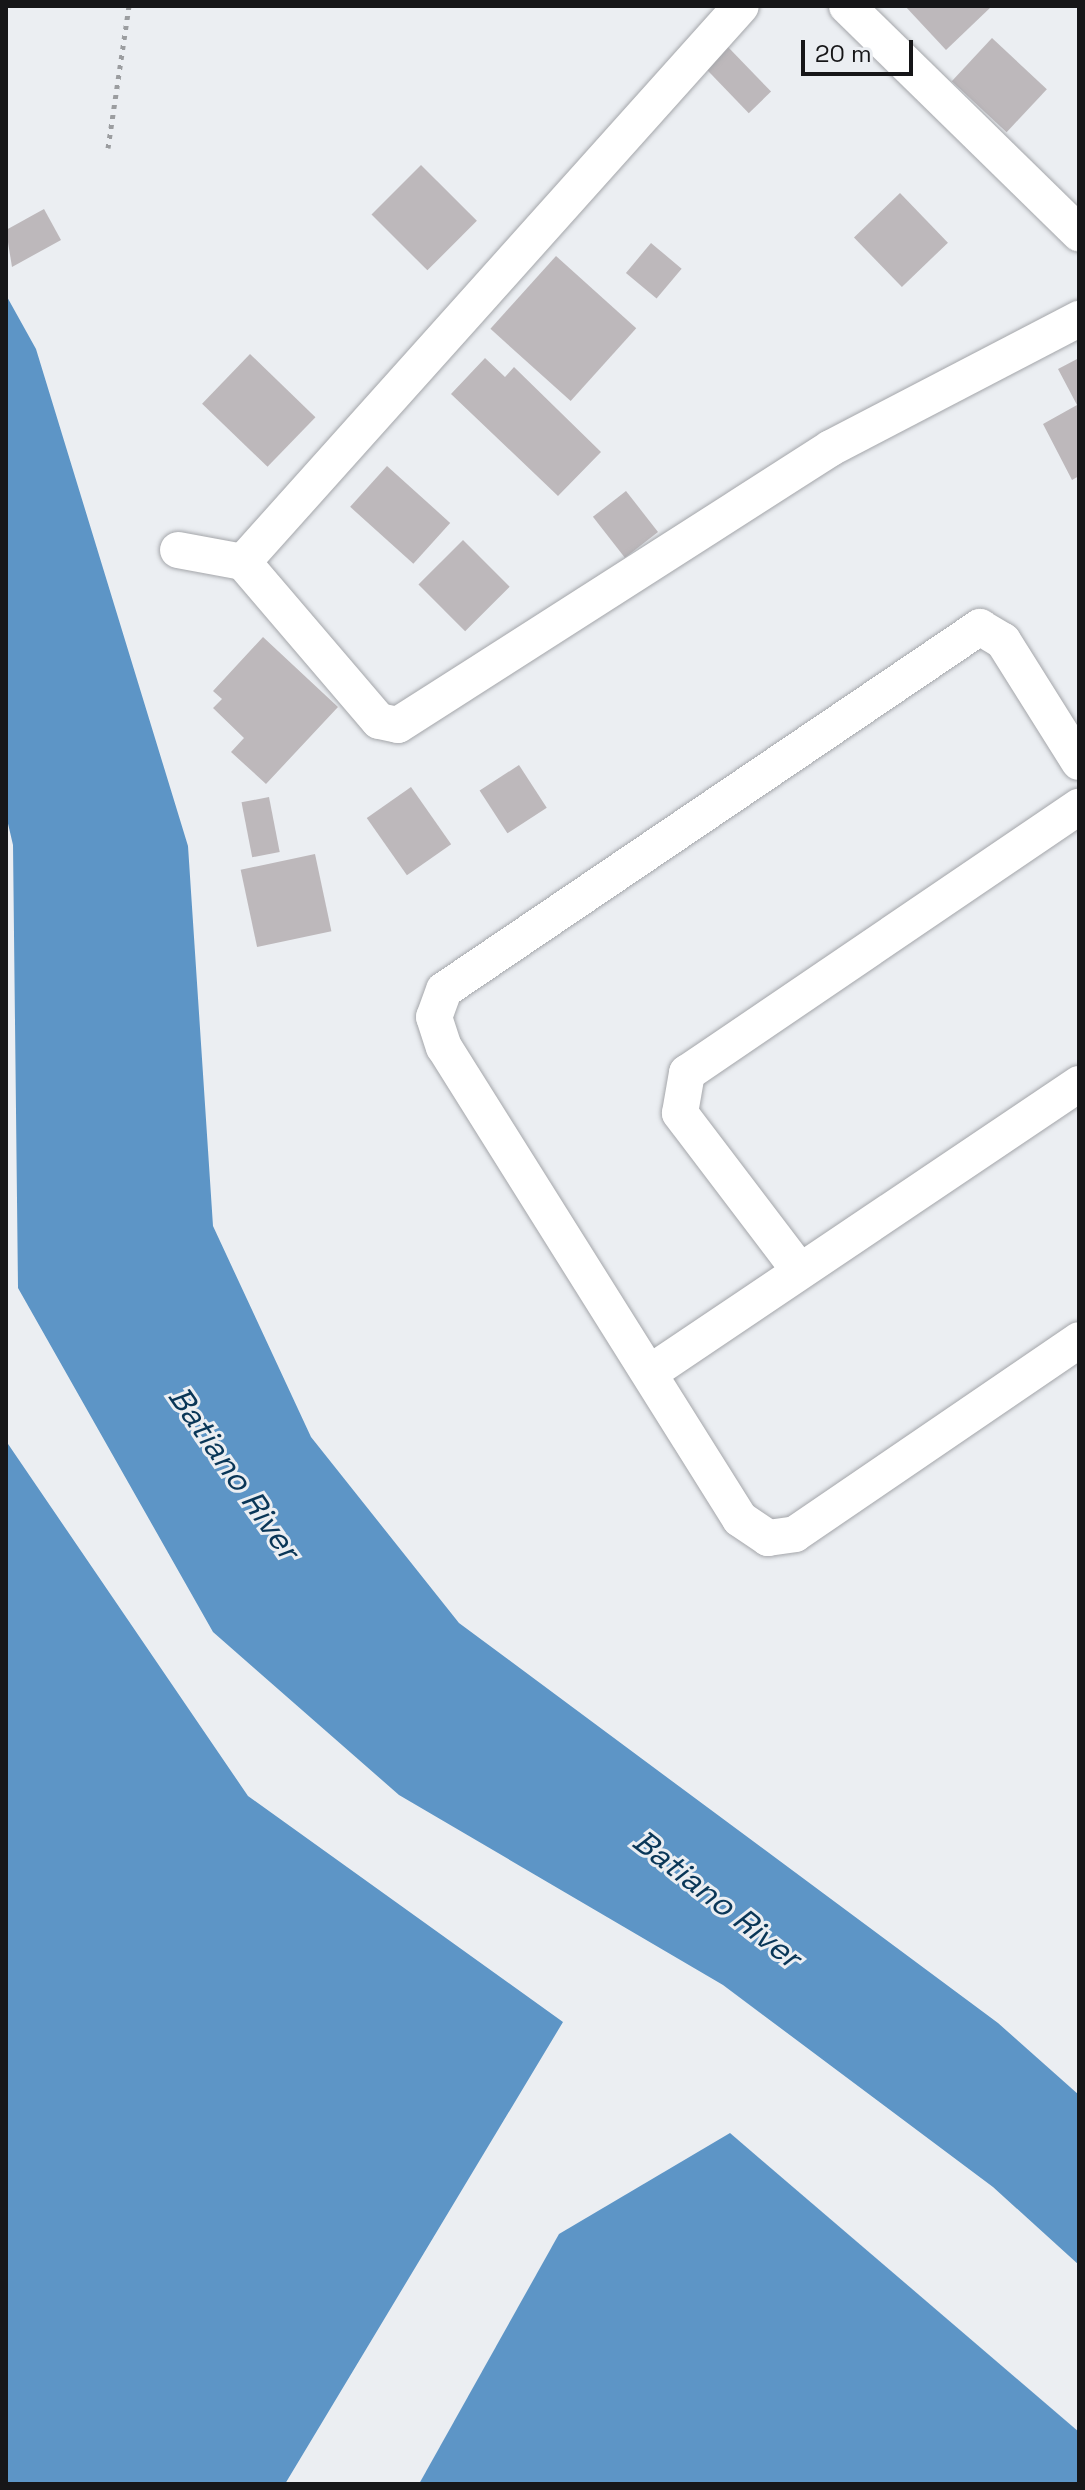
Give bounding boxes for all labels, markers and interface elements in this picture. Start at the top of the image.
scale bar [805,24,917,74]
text: 20 m [815,38,872,69]
water label: Batiano River [160,1379,308,1567]
water label: Batiano River [625,1821,809,1977]

